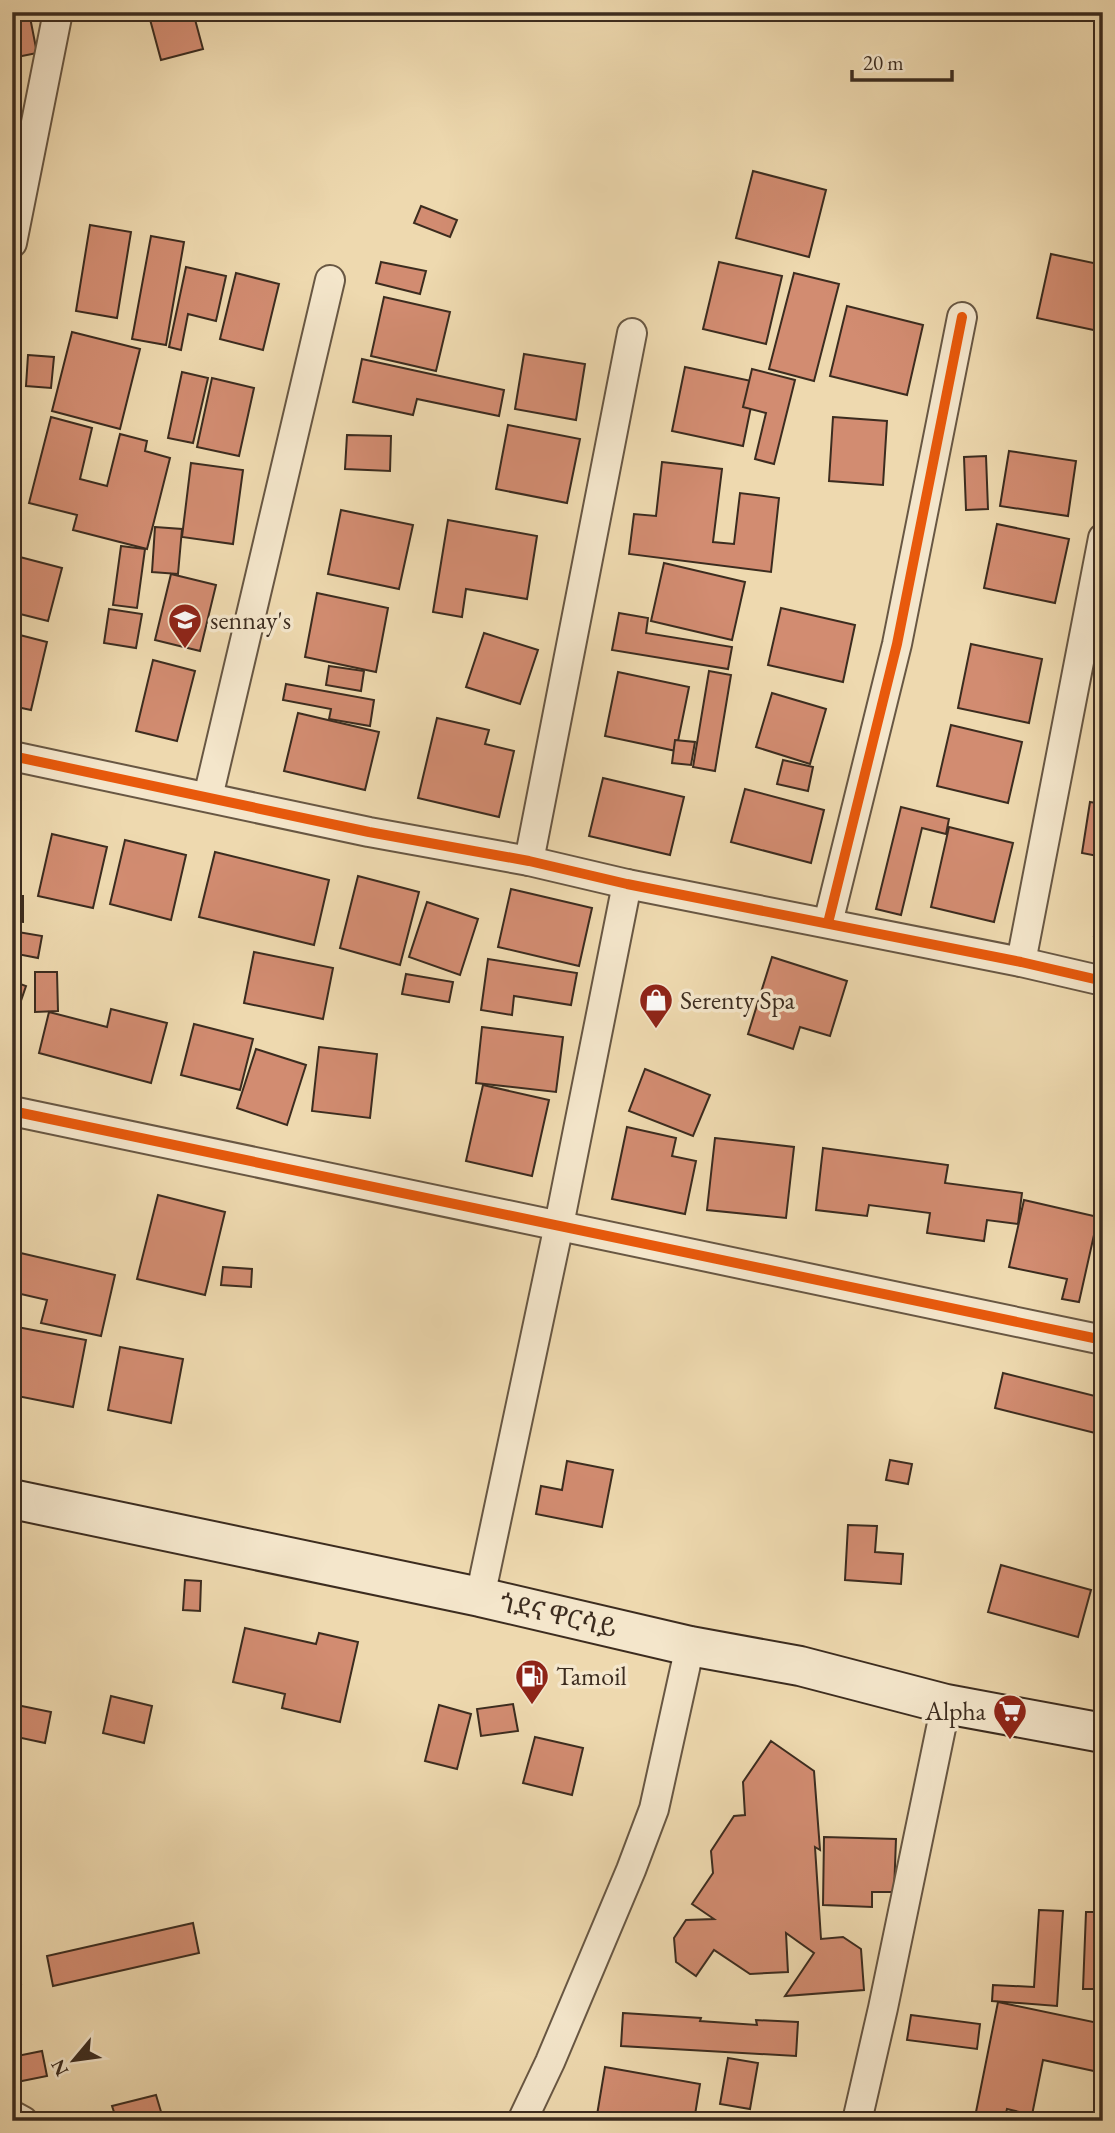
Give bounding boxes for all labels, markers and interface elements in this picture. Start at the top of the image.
scale bar [852,38,952,82]
text: 20 m [863,49,904,76]
school or university icon: sennay's [166,601,204,650]
place label: sennay's [210,603,291,637]
shop icon: Serenty Spa [637,981,675,1030]
place label: Serenty Spa [680,983,796,1017]
street label: ጎደና ዋርሳይ [496,1585,620,1645]
fuel station icon: Tamoil [513,1657,551,1706]
place label: Tamoil [556,1659,627,1693]
supermarket icon: Alpha [991,1692,1029,1741]
place label: Alpha [924,1694,987,1728]
north arrow [38,2024,108,2094]
text: N [45,2055,74,2081]

